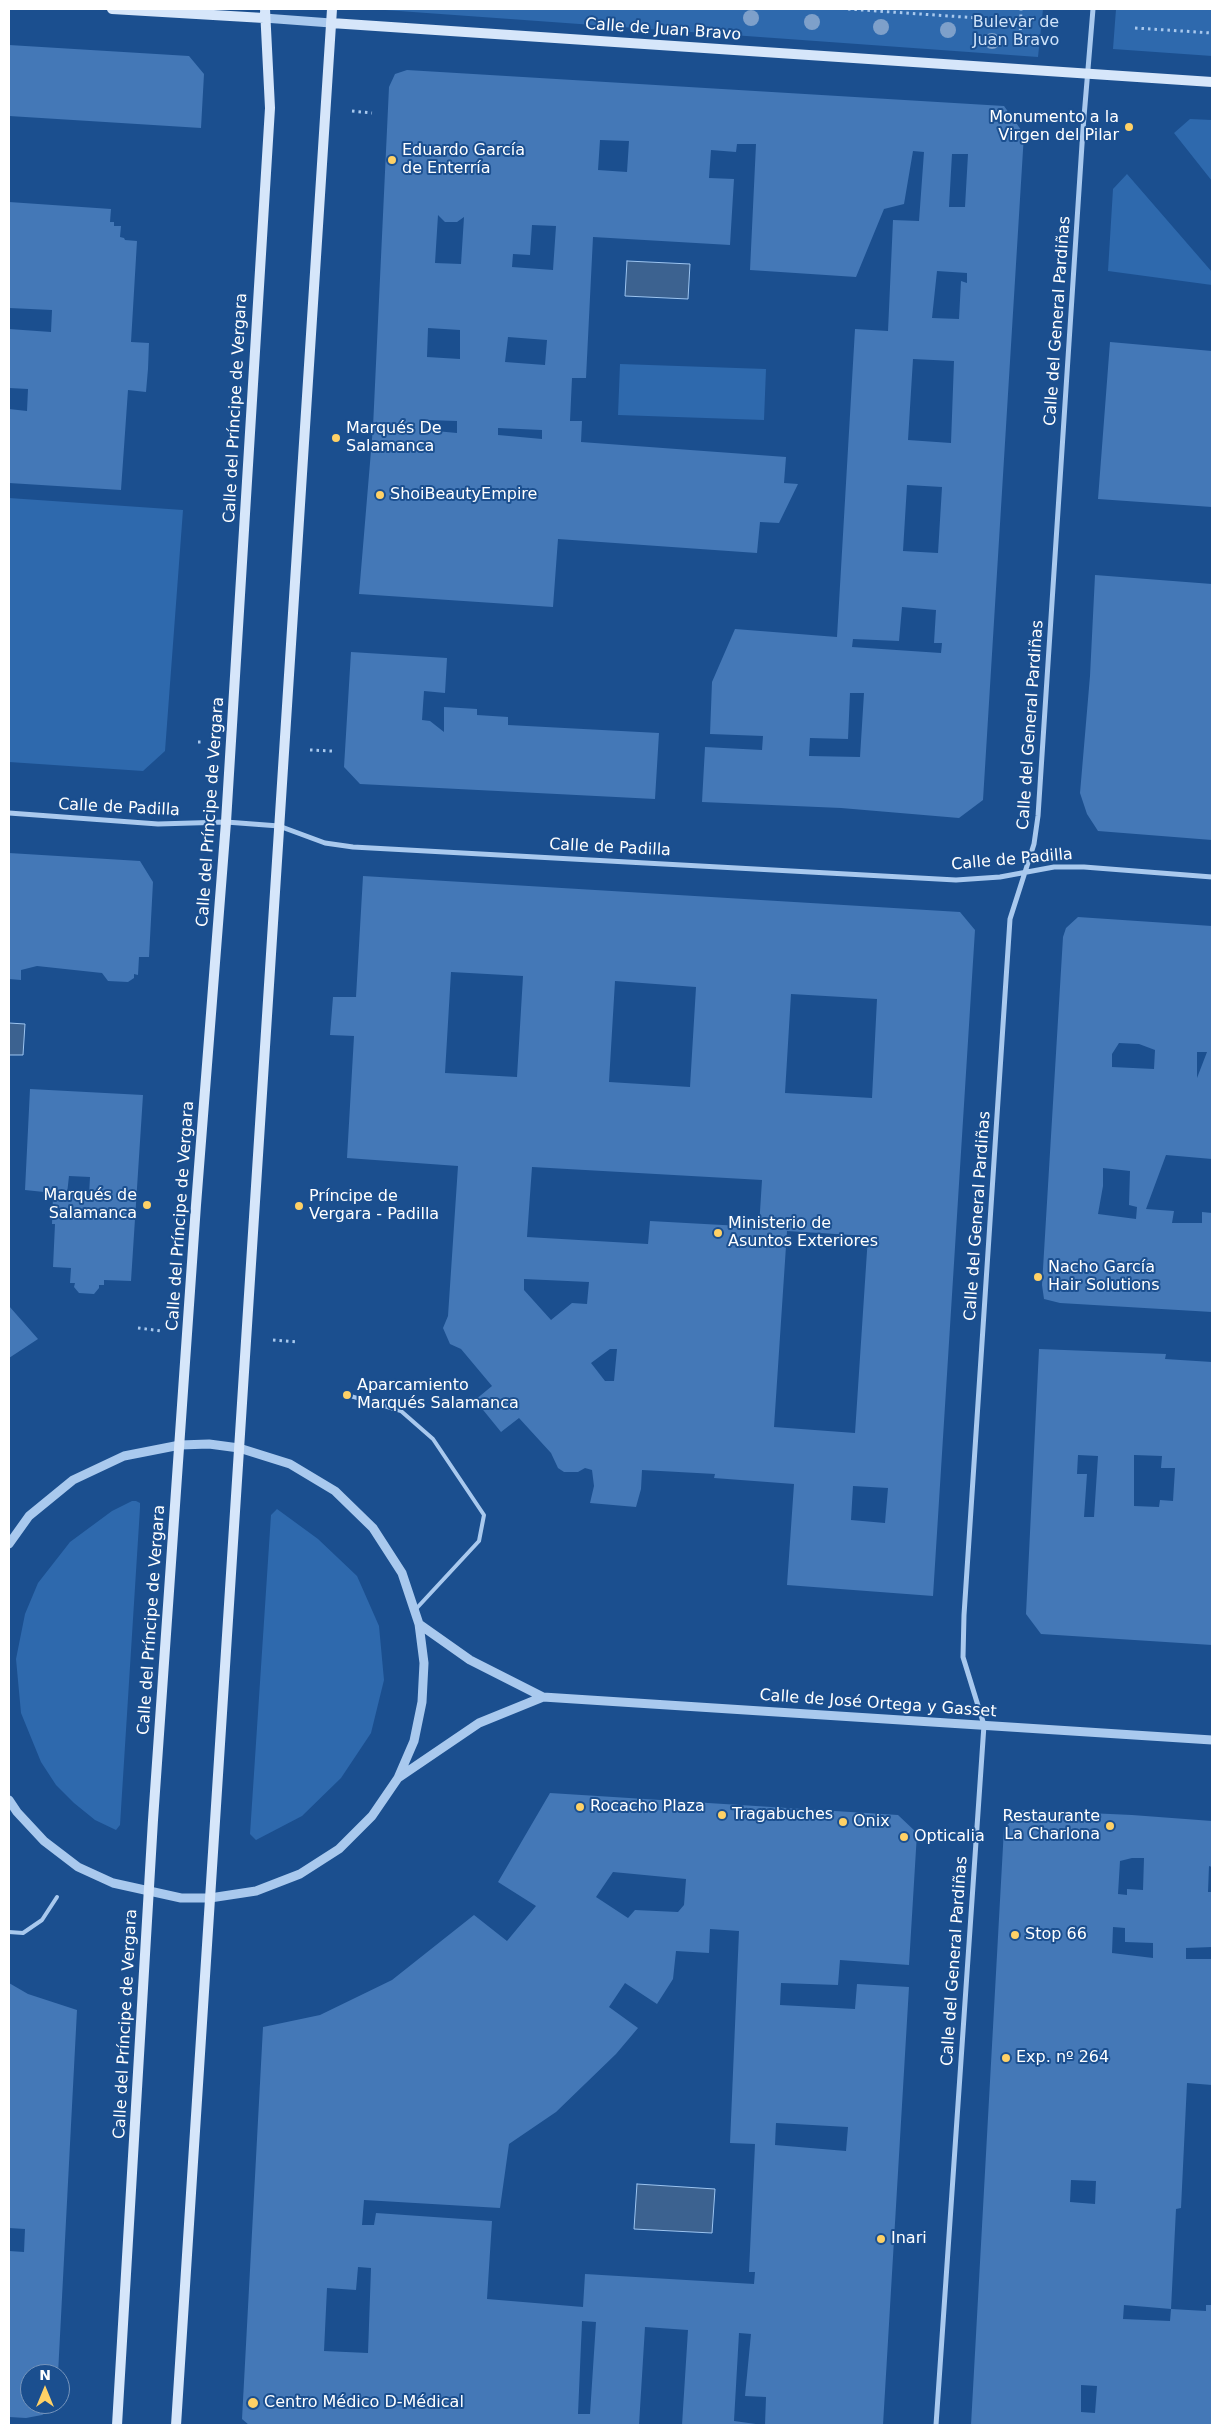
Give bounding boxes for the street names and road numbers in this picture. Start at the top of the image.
street label: Calle de Juan Bravo [584,15,742,45]
street label: Calle del General Pardiñas [1041,215,1075,427]
street label: Calle del Príncipe de Vergara [220,292,252,524]
street label: Calle del General Pardiñas [1014,619,1048,831]
street label: Calle del Príncipe de Vergara [193,696,229,928]
street label: Calle de Padilla [58,795,180,821]
street label: Calle de Padilla [549,835,671,861]
street label: Calle de Padilla [950,845,1074,875]
street label: Calle del Príncipe de Vergara [163,1100,199,1332]
street label: Calle del General Pardiñas [961,1110,995,1322]
street label: Calle del Príncipe de Vergara [134,1504,170,1736]
street label: Calle de José Ortega y Gasset [759,1686,997,1722]
street label: Calle del General Pardiñas [938,1855,972,2067]
street label: Calle del Príncipe de Vergara [110,1908,142,2140]

